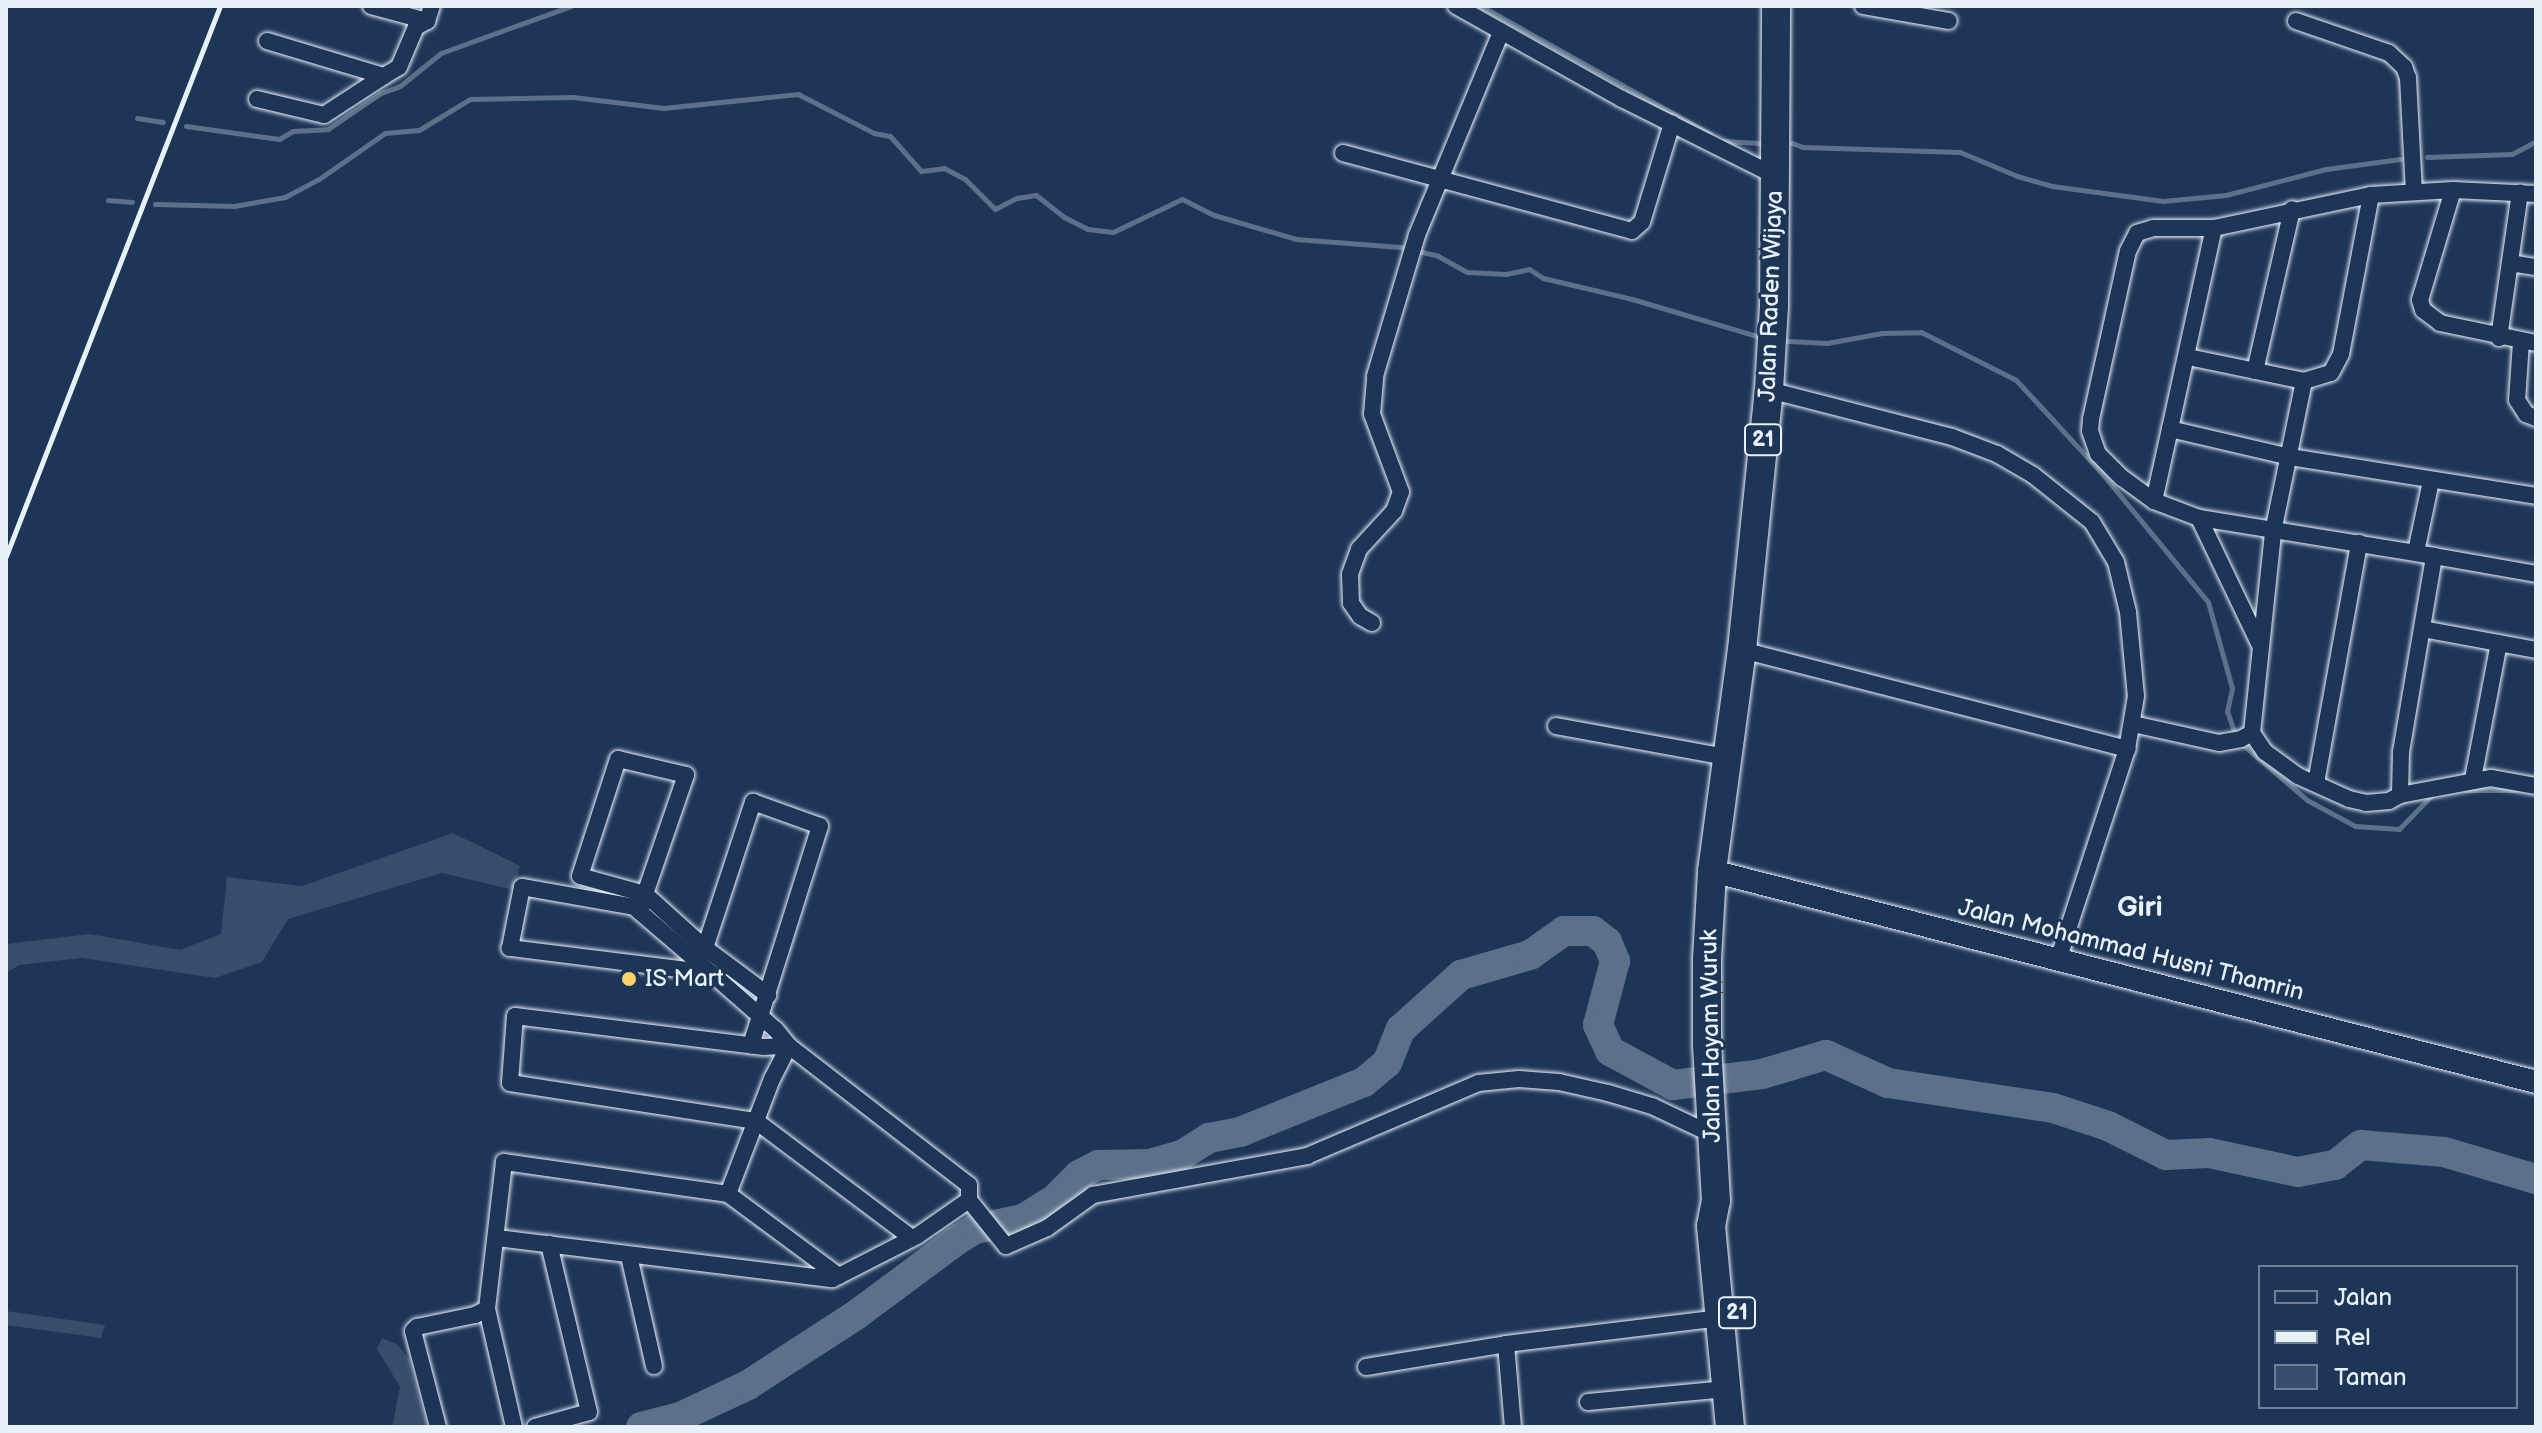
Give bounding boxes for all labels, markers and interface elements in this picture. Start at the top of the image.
street label: Jalan Raden Wijaya [1753,189,1789,403]
road number: 21 [1743,422,1783,458]
district label: Giri [2117,891,2163,925]
street label: Jalan Mohammad Husni Thamrin [1955,893,2307,1007]
street label: Jalan Hayam Wuruk [1695,929,1727,1143]
place label: IS Mart [645,965,724,993]
marker: IS Mart [620,970,638,988]
legend [2258,1265,2518,1409]
text: Jalan [2334,1283,2392,1312]
road number: 21 [1717,1295,1757,1331]
text: Rel [2334,1323,2371,1352]
text: Taman [2334,1363,2406,1392]

